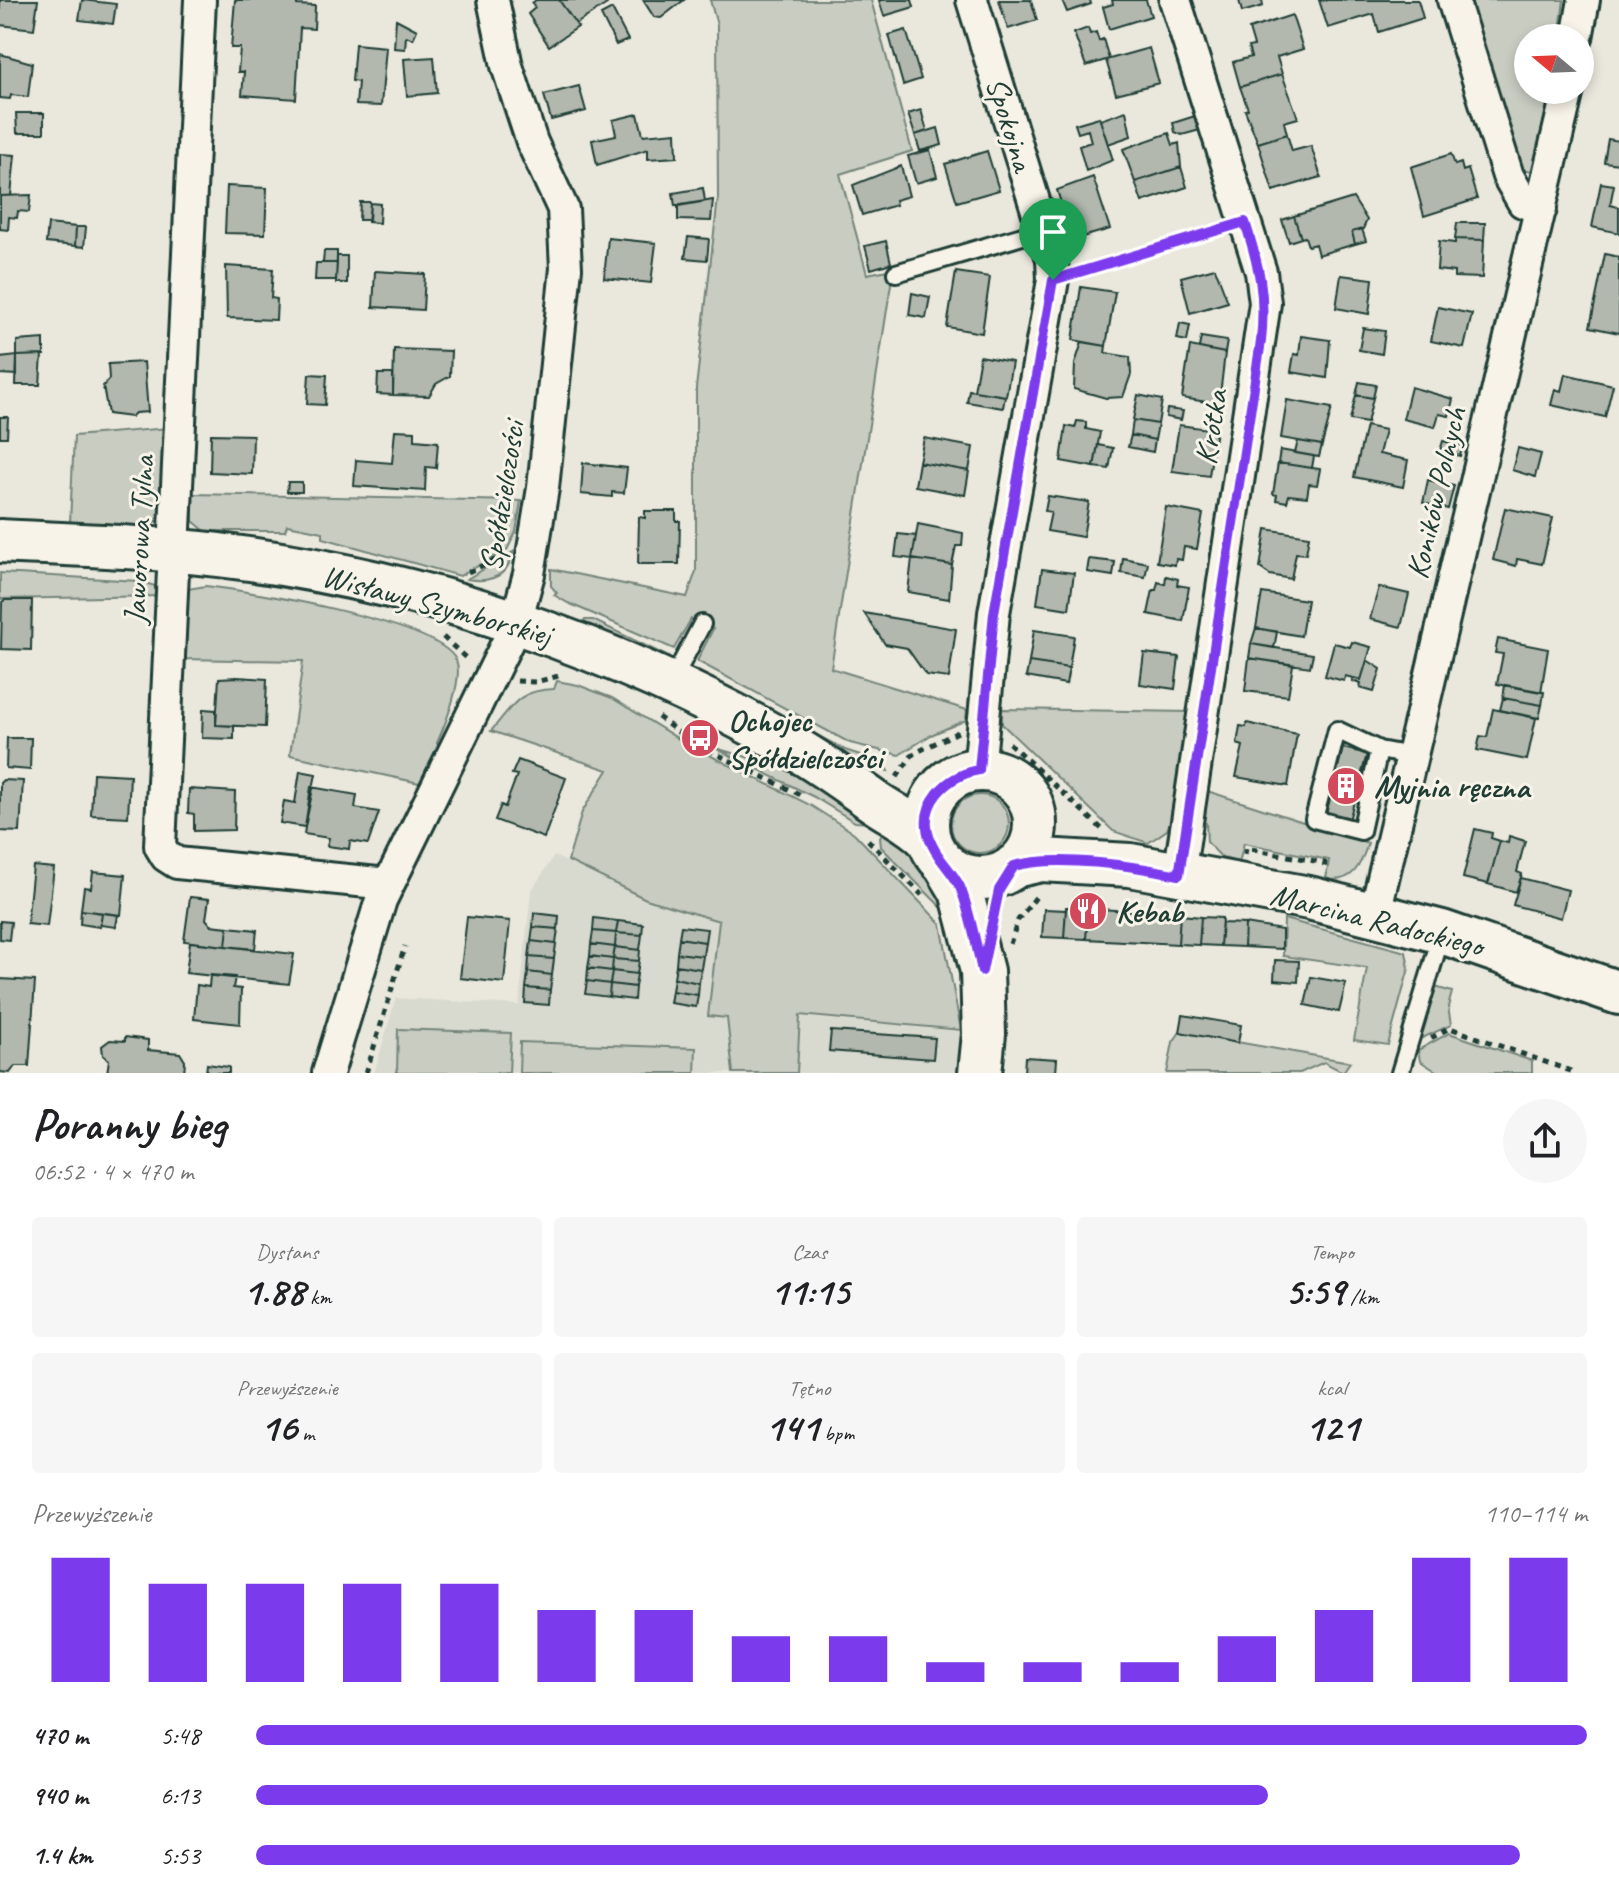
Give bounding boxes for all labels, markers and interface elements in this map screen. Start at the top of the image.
north arrow [1514,24,1594,104]
map controls [1514,24,1594,104]
street label: Spokojna [976,72,1044,179]
pin [1019,198,1087,280]
icon: arrive [1031,210,1075,254]
street label: Krótka [1185,385,1237,467]
street label: Koników Polnych [1396,403,1476,583]
street label: Spółdzielczości [470,414,535,574]
street label: Jaworowa Tylna [114,453,164,627]
street label: Wisławy Szymborskiej [318,555,559,656]
place label: Ochojec Spółdzielczości [728,700,886,778]
bus stop icon: Ochojec Spółdzielczości [679,717,721,759]
building icon: Myjnia ręczna [1325,765,1367,807]
place label: Myjnia ręczna [1374,766,1532,807]
street label: Marcina Radockiego [1266,874,1491,967]
restaurant icon: Kebab [1067,890,1109,932]
place label: Kebab [1116,891,1185,932]
text: Poranny bieg [32,1097,226,1152]
button: share [1503,1099,1587,1183]
text: 06:52 · 4 × 470 m [32,1155,193,1188]
text: Dystans [256,1238,318,1266]
text: Czas [792,1238,827,1266]
text: Tempo [1310,1238,1354,1266]
text: 1.88 [243,1266,305,1316]
text: 11:15 [770,1266,849,1316]
text: 5:59 [1285,1266,1345,1316]
text: km [305,1283,332,1311]
text: /km [1345,1283,1379,1311]
text: Przewyższenie [237,1374,338,1402]
text: Tętno [788,1374,831,1402]
text: kcal [1317,1374,1346,1402]
text: 16 [260,1402,297,1452]
text: 141 [765,1402,819,1452]
text: 121 [1305,1402,1359,1452]
text: m [297,1419,314,1447]
text: bpm [819,1419,854,1447]
text: Przewyższenie [32,1497,151,1530]
text: 110–114 m [1484,1497,1587,1530]
text: 470 m [32,1719,88,1752]
text: 5:48 [160,1719,200,1752]
text: 940 m [32,1779,88,1812]
text: 6:13 [160,1779,200,1812]
text: 1.4 km [32,1839,92,1872]
text: 5:53 [160,1839,200,1872]

